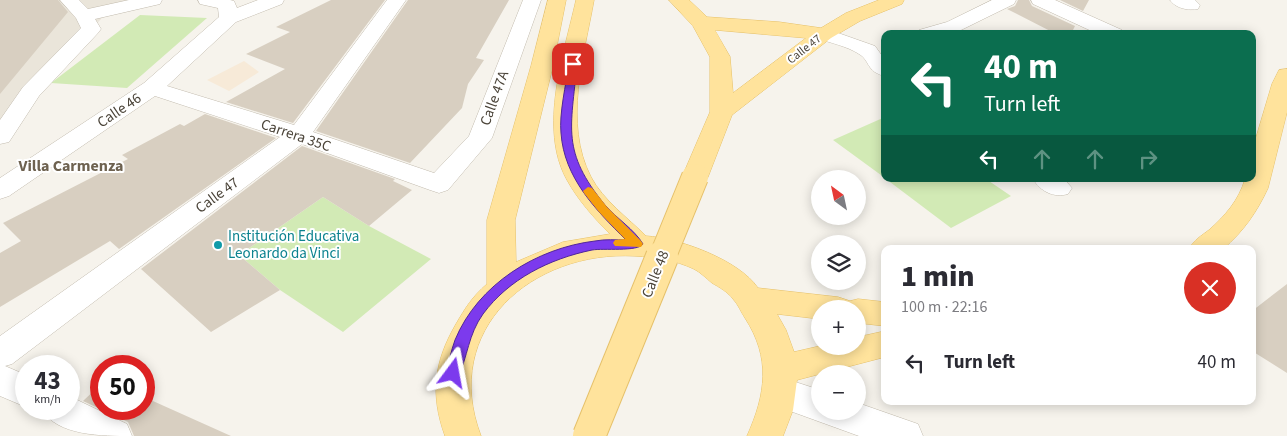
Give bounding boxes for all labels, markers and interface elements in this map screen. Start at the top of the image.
street label: Calle 47 [784,31,825,68]
text: 40 m [984,42,1058,92]
pin [552,43,594,85]
icon: arrive [559,50,587,78]
icon: left [901,50,966,115]
street label: Calle 47A [475,67,514,129]
street label: Calle 46 [93,88,146,133]
text: Turn left [984,88,1060,120]
street label: Carrera 35C [258,114,334,157]
icon: left [975,145,1003,173]
icon: ahead [1028,145,1056,173]
icon: ahead [1081,145,1109,173]
icon: right [1134,145,1162,173]
district label: Villa Carmenza [18,155,123,177]
north arrow [811,170,866,225]
map controls [811,170,866,420]
street label: Calle 47 [191,172,243,218]
place label: Institución Educativa Leonardo da Vinci [228,226,359,264]
button: layers [811,235,866,290]
marker: Institución Educativa Leonardo da Vinci [212,239,224,251]
street label: Calle 48 [637,247,674,301]
text: 1 min [901,255,975,298]
button: close [1184,262,1236,314]
text: 100 m · 22:16 [901,296,988,318]
button: + [811,300,866,355]
position arrow [426,346,478,398]
icon: left [901,349,929,377]
text: Turn left [944,349,1015,376]
text: 40 m [1198,349,1236,376]
speed limit sign: 50 [90,355,155,420]
text: 43 [34,363,61,399]
button: − [811,365,866,420]
text: km/h [34,391,61,408]

